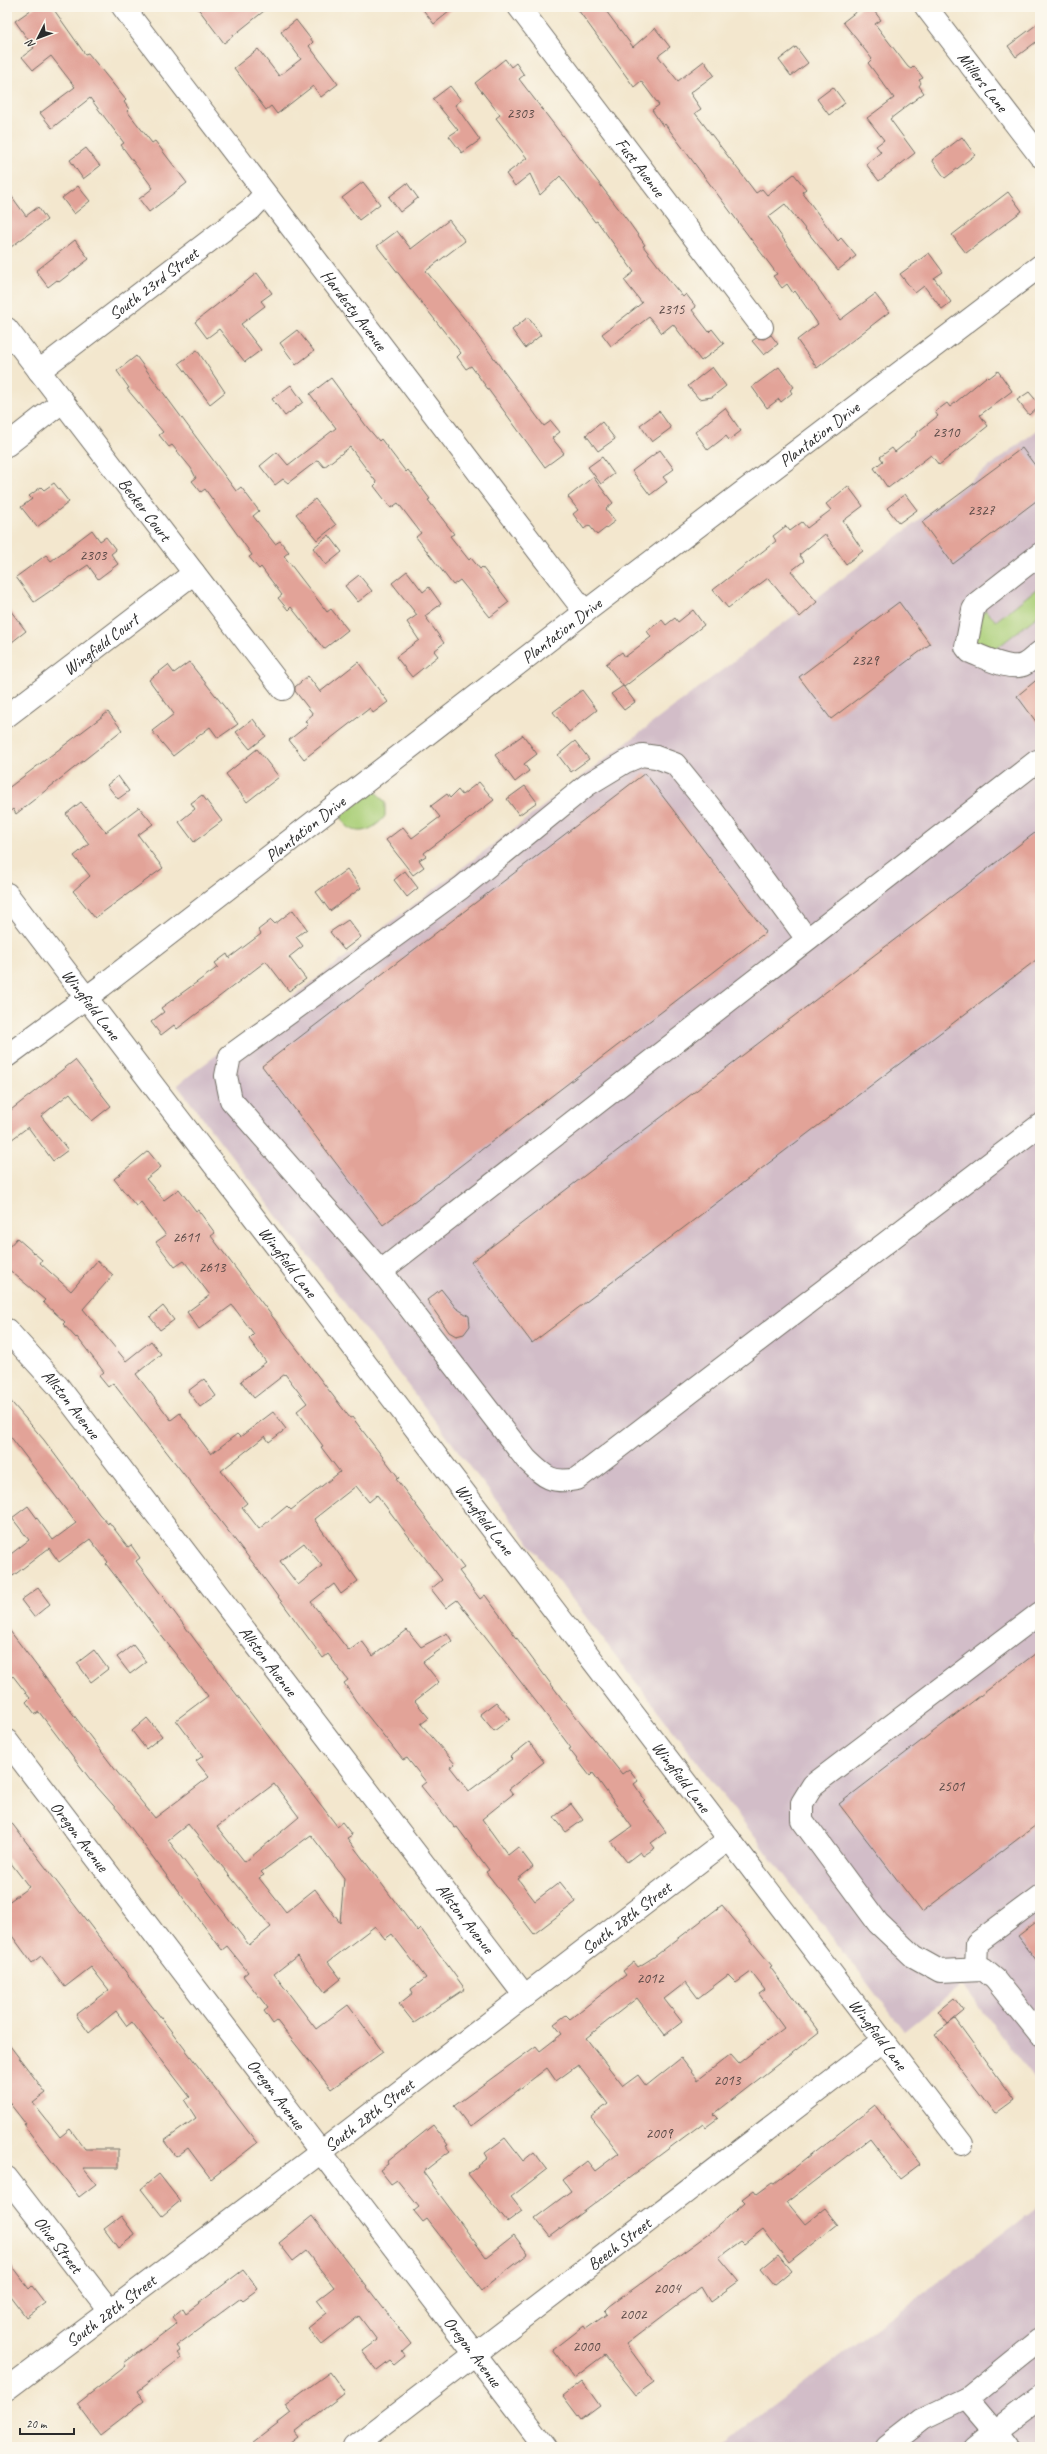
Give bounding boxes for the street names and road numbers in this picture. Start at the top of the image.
street label: Millers Lane [953,47,1014,117]
street label: Fust Avenue [611,133,671,202]
street label: South 23rd Street [105,241,204,324]
street label: Hardesty Avenue [317,265,393,355]
street label: Plantation Drive [775,396,865,471]
street label: Becker Court [114,473,178,547]
street label: Plantation Drive [517,592,607,668]
street label: Wingfield Court [59,608,144,680]
street label: Plantation Drive [261,790,351,866]
street label: Wingfield Lane [58,965,126,1045]
street label: Wingfield Lane [254,1222,323,1303]
street label: Allston Avenue [37,1365,106,1444]
street label: Wingfield Lane [451,1480,520,1560]
street label: Allston Avenue [235,1622,303,1701]
street label: Wingfield Lane [648,1737,716,1818]
street label: Oregon Avenue [46,1797,114,1877]
street label: South 28th Street [577,1875,677,1959]
street label: Allston Avenue [432,1879,500,1959]
street label: Wingfield Lane [844,1995,913,2075]
street label: Oregon Avenue [243,2055,311,2134]
street label: South 28th Street [320,2073,420,2156]
street label: Beech Street [583,2211,657,2275]
street label: Olive Street [30,2212,89,2279]
street label: South 28th Street [62,2269,162,2351]
street label: Oregon Avenue [439,2312,507,2392]

